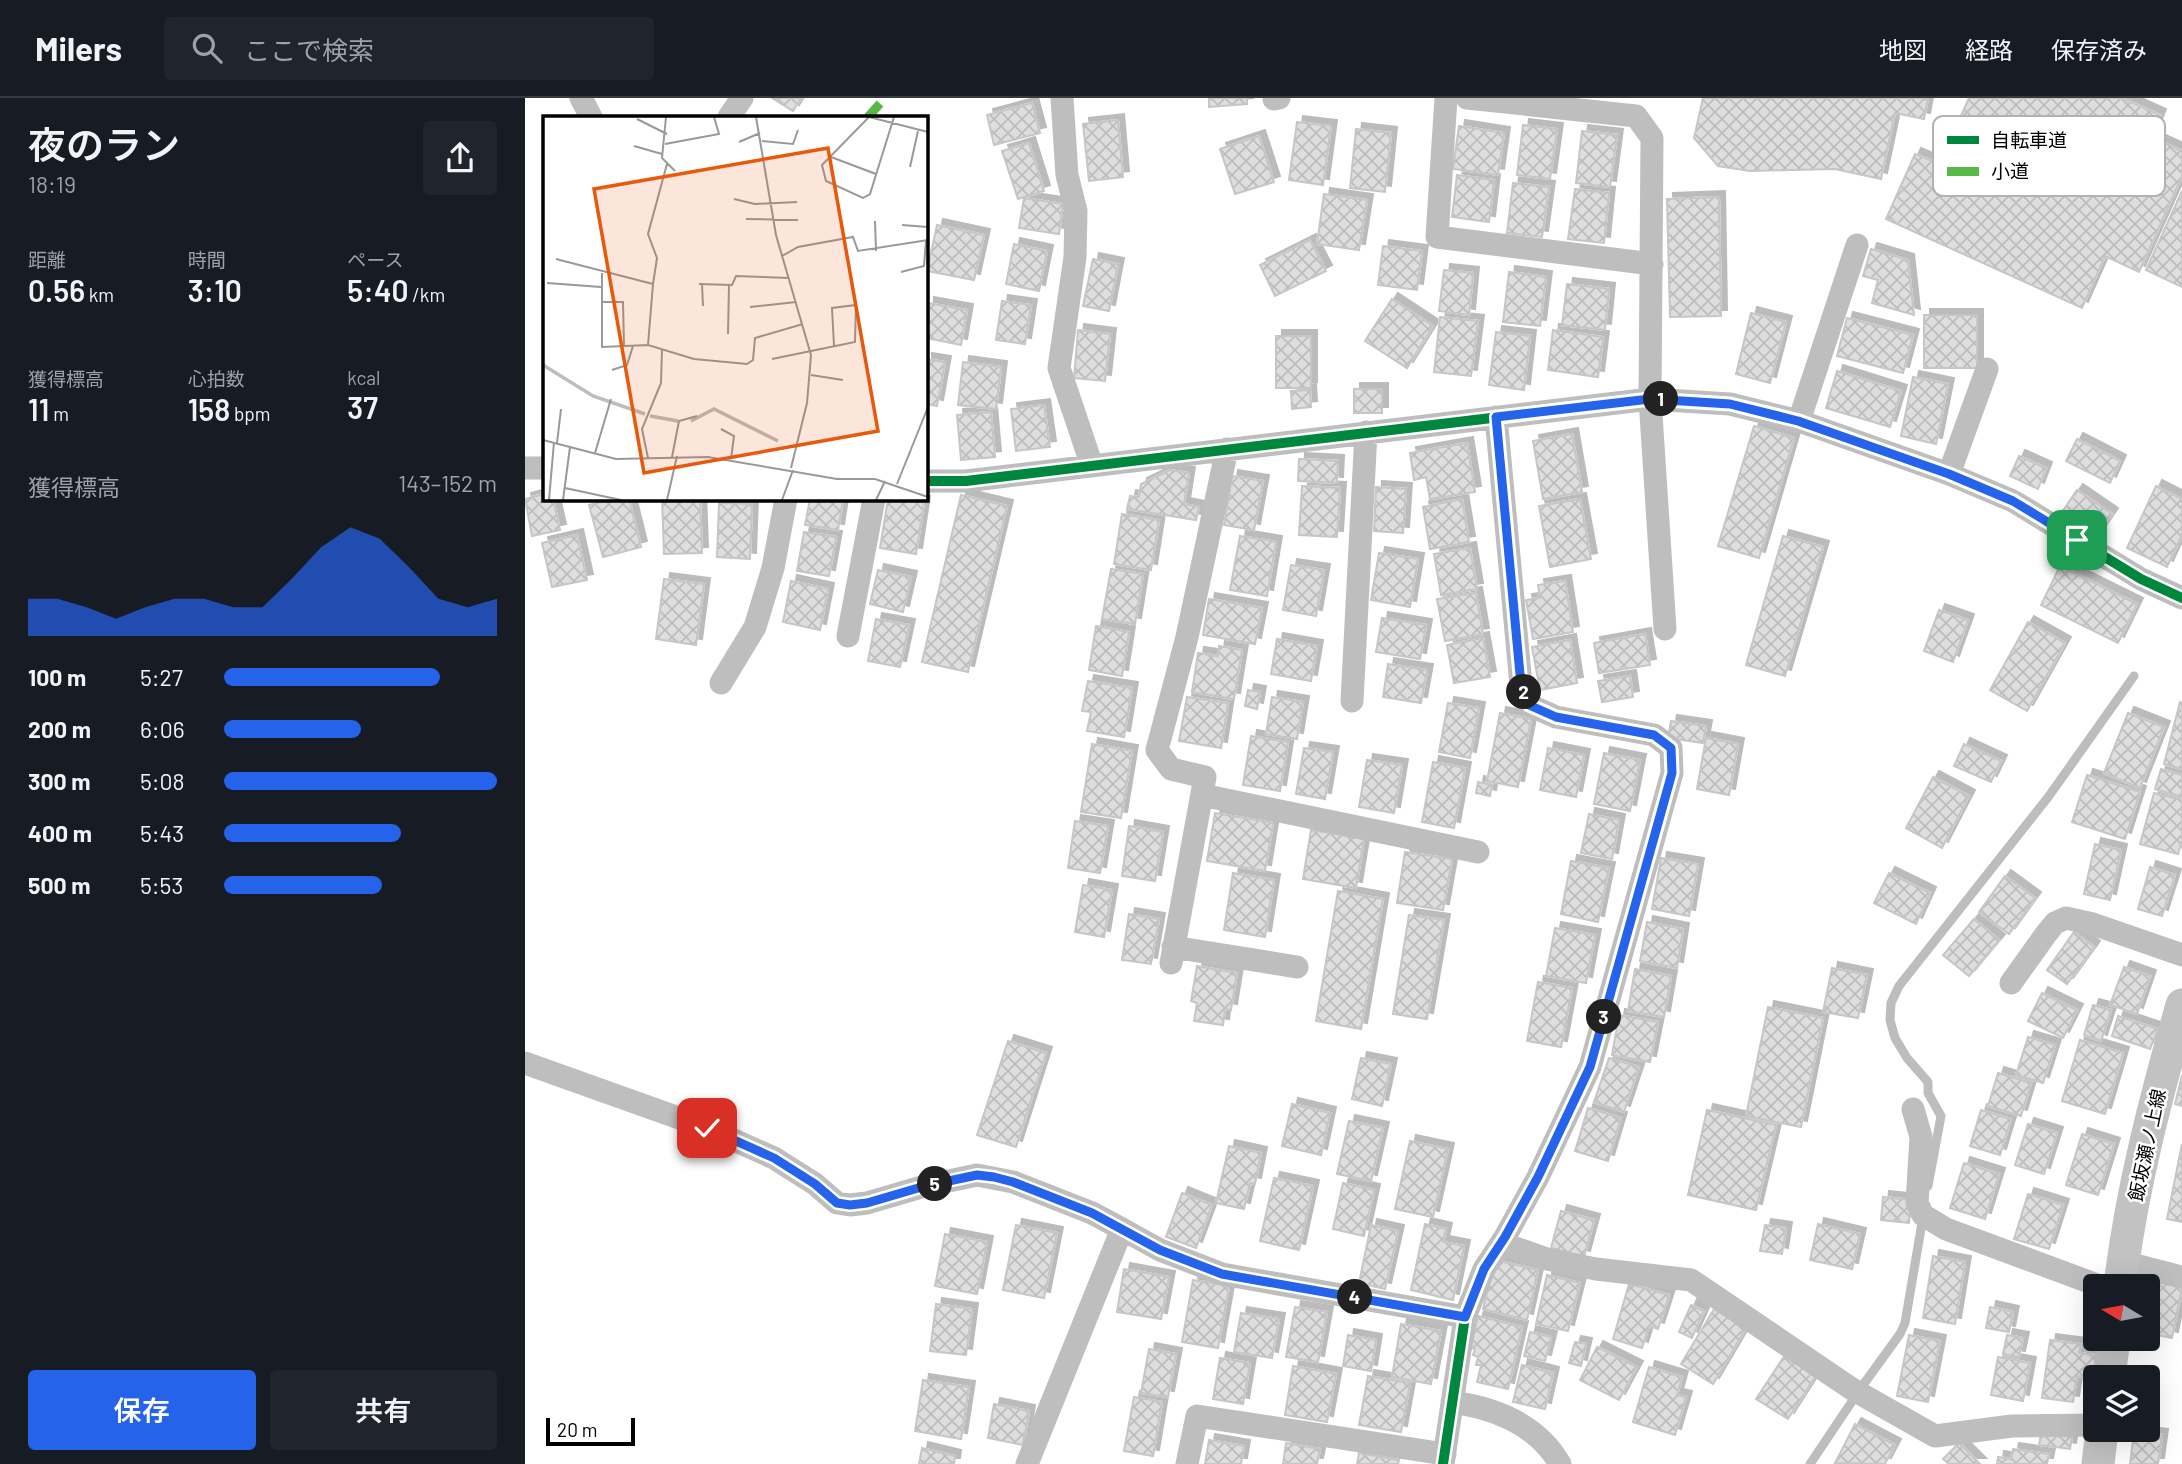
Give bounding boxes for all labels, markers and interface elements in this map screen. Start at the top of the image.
search box [164,17,654,80]
text: Milers [35,28,122,68]
icon: search [188,29,226,67]
text: ここで検索 [244,34,374,65]
text: 地図 [1879,35,1927,64]
text: 経路 [1965,35,2013,64]
text: 保存済み [2051,35,2147,64]
inset map [543,116,927,500]
legend [1933,116,2165,196]
text: 夜のラン [28,121,180,167]
button: share [423,121,497,195]
text: 自転車道 [1991,128,2067,151]
text: 小道 [1991,159,2029,182]
text: 18:19 [28,170,76,198]
text: 距離 [28,248,66,271]
text: 時間 [188,248,226,271]
text: ペース [347,248,403,271]
text: 0.56 [28,272,85,308]
text: 3:10 [188,272,242,308]
text: 5:40 [347,272,408,308]
text: km [85,283,114,306]
text: /km [408,283,445,306]
text: kcal [347,366,380,389]
text: 獲得標高 [28,367,104,390]
text: 心拍数 [188,367,245,390]
pin: 1 [1643,382,1679,416]
text: 1 [1657,387,1664,410]
text: 37 [347,389,378,425]
text: 11 [28,391,49,427]
text: 158 [188,391,230,427]
text: m [49,402,69,425]
text: bpm [230,402,271,425]
text: 143–152 m [398,469,497,497]
text: 獲得標高 [28,473,120,501]
pin [2047,510,2107,570]
icon: arrive [2058,521,2096,559]
text: 100 m [28,663,86,691]
text: 5:27 [140,663,183,691]
pin: 2 [1507,674,1541,710]
text: 2 [1518,680,1529,703]
text: 200 m [28,715,91,743]
text: 6:06 [140,715,184,743]
text: 300 m [28,767,90,795]
text: 5:08 [140,767,185,795]
text: 400 m [28,819,92,847]
text: 5:43 [140,819,184,847]
text: 500 m [28,871,90,899]
text: 5:53 [140,871,183,899]
pin: 3 [1587,1000,1621,1034]
text: 3 [1598,1005,1609,1028]
street label: 飯坂瀬ノ上線 [2123,1087,2170,1203]
pin [677,1098,737,1158]
icon: check [688,1109,726,1147]
pin: 5 [917,1166,953,1202]
text: 5 [929,1172,940,1195]
north arrow [2083,1274,2159,1351]
map controls [2083,1274,2160,1442]
pin: 4 [1337,1280,1373,1314]
text: 4 [1349,1285,1360,1308]
button: layers [2083,1365,2160,1442]
button: 保存 [28,1370,256,1450]
button: 共有 [270,1370,497,1450]
scale bar [546,1415,635,1447]
text: 20 m [557,1418,597,1441]

